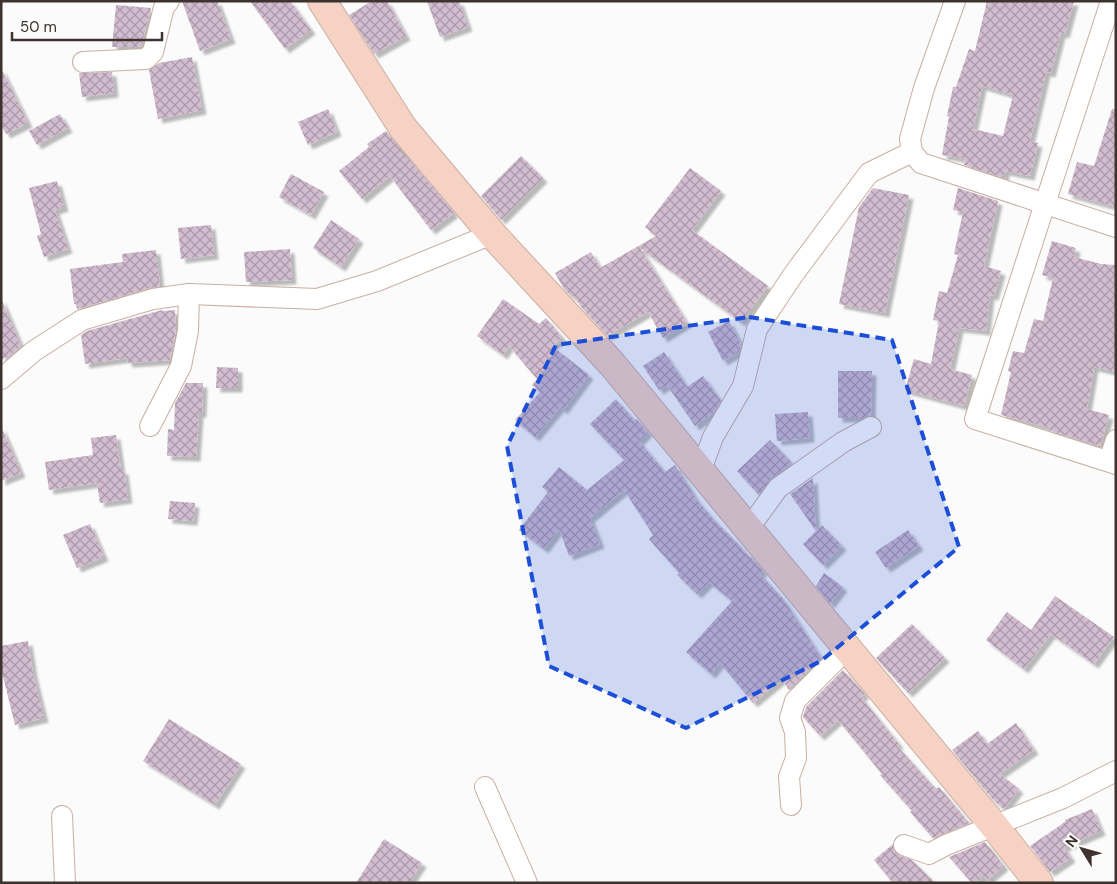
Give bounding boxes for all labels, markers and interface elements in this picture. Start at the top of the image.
scale bar [12,10,162,42]
text: 50 m [20,17,57,37]
north arrow [1057,824,1107,874]
text: N [1061,832,1082,851]

